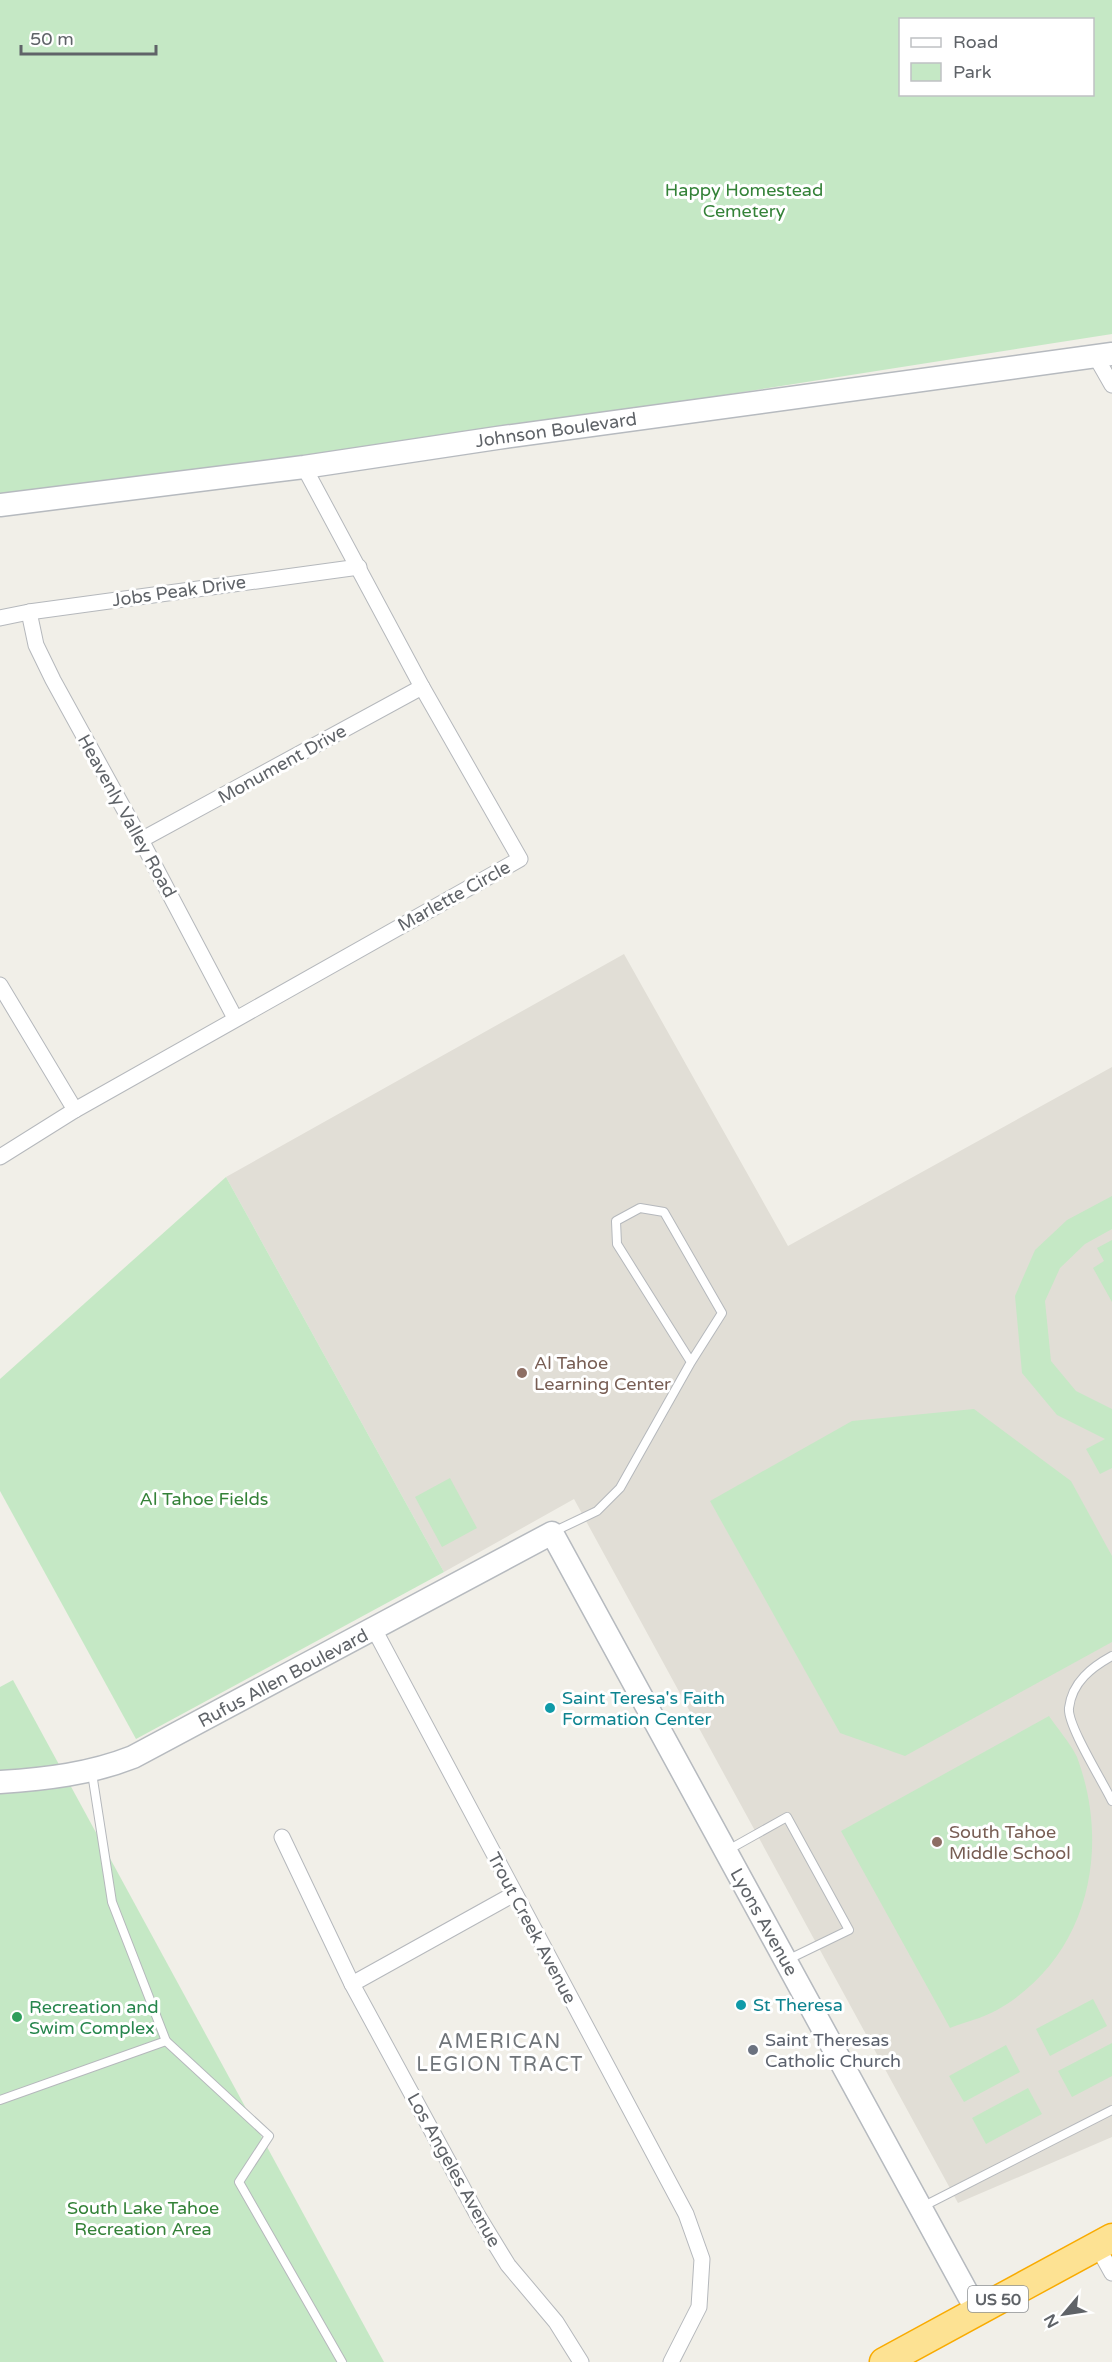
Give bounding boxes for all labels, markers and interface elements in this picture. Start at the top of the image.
scale bar [21,18,156,56]
legend [899,18,1094,96]
text: 50 m [30,28,74,50]
text: Road [953,31,998,53]
text: Park [953,61,992,83]
park label: Happy Homestead Cemetery [665,179,823,222]
street label: Johnson Boulevard [474,408,638,452]
street label: Jobs Peak Drive [111,571,247,611]
street label: Monument Drive [214,720,350,808]
street label: Heavenly Valley Road [73,731,181,901]
street label: Marlette Circle [394,856,514,936]
place label: Al Tahoe Learning Center [534,1352,671,1395]
marker: Al Tahoe Learning Center [515,1366,529,1380]
park label: Al Tahoe Fields [140,1488,268,1510]
street label: Rufus Allen Boulevard [194,1624,372,1732]
place label: Saint Teresa's Faith Formation Center [562,1687,725,1730]
marker: Saint Teresa's Faith Formation Center [543,1701,557,1715]
place label: South Tahoe Middle School [949,1821,1071,1864]
marker: South Tahoe Middle School [930,1835,944,1849]
street label: Trout Creek Avenue [483,1849,581,2007]
street label: Lyons Avenue [725,1864,803,1980]
place label: St Theresa [753,1994,843,2016]
place label: Recreation and Swim Complex [29,1996,159,2039]
marker: St Theresa [734,1998,748,2012]
marker: Recreation and Swim Complex [10,2010,24,2024]
place label: Saint Theresas Catholic Church [765,2029,901,2072]
district label: AMERICAN LEGION TRACT [416,2030,584,2077]
marker: Saint Theresas Catholic Church [746,2043,760,2057]
street label: Los Angeles Avenue [402,2089,506,2251]
park label: South Lake Tahoe Recreation Area [67,2197,219,2240]
north arrow [1034,2284,1094,2344]
road number: US 50 [968,2286,1028,2312]
text: N [1040,2310,1064,2331]

